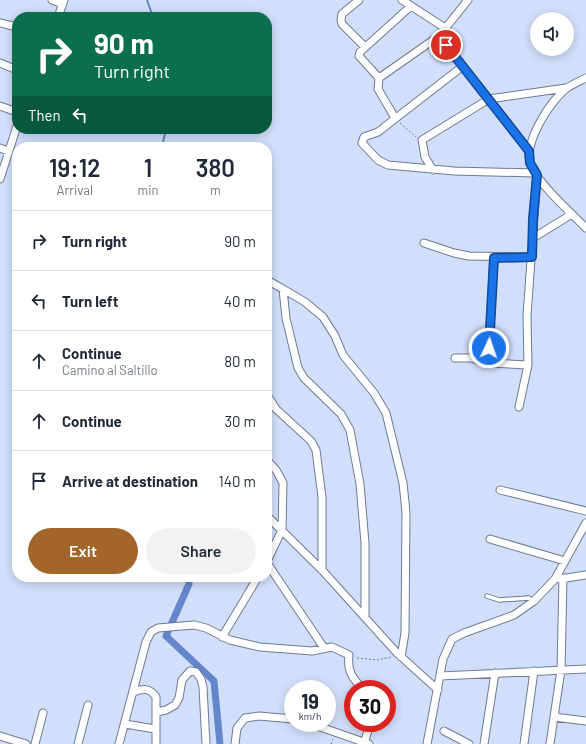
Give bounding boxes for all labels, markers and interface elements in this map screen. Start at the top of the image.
map controls [530,12,574,56]
button: sound [530,12,574,56]
text: 90 m [94,26,154,60]
icon: right [28,28,80,80]
pin [429,28,463,62]
icon: arrive [435,34,457,56]
text: Turn right [94,60,170,82]
icon: left [69,104,91,126]
text: Then [28,106,61,124]
text: 19:12 [49,153,100,182]
text: 1 [144,153,152,182]
text: 380 [196,153,235,182]
text: Arrival [57,182,93,198]
text: min [138,182,159,198]
text: m [210,182,221,198]
icon: right [28,230,50,252]
text: Turn right [62,232,127,250]
text: 90 m [224,232,256,250]
icon: left [28,290,50,312]
text: Turn left [62,292,118,310]
text: 40 m [224,292,256,310]
position arrow [468,327,510,369]
text: Continue [62,344,122,362]
icon: ahead [28,350,50,372]
text: 80 m [224,352,256,370]
text: Camino al Saltillo [62,362,158,378]
icon: ahead [28,410,50,432]
text: Continue [62,412,122,430]
text: 30 m [224,412,256,430]
icon: arrive [28,470,50,492]
text: Arrive at destination [62,472,198,490]
text: 140 m [219,472,256,490]
button: Exit [28,528,138,574]
button: Share [146,528,256,574]
speed limit sign: 30 [344,680,396,732]
text: 19 [301,689,319,713]
text: km/h [299,710,321,722]

